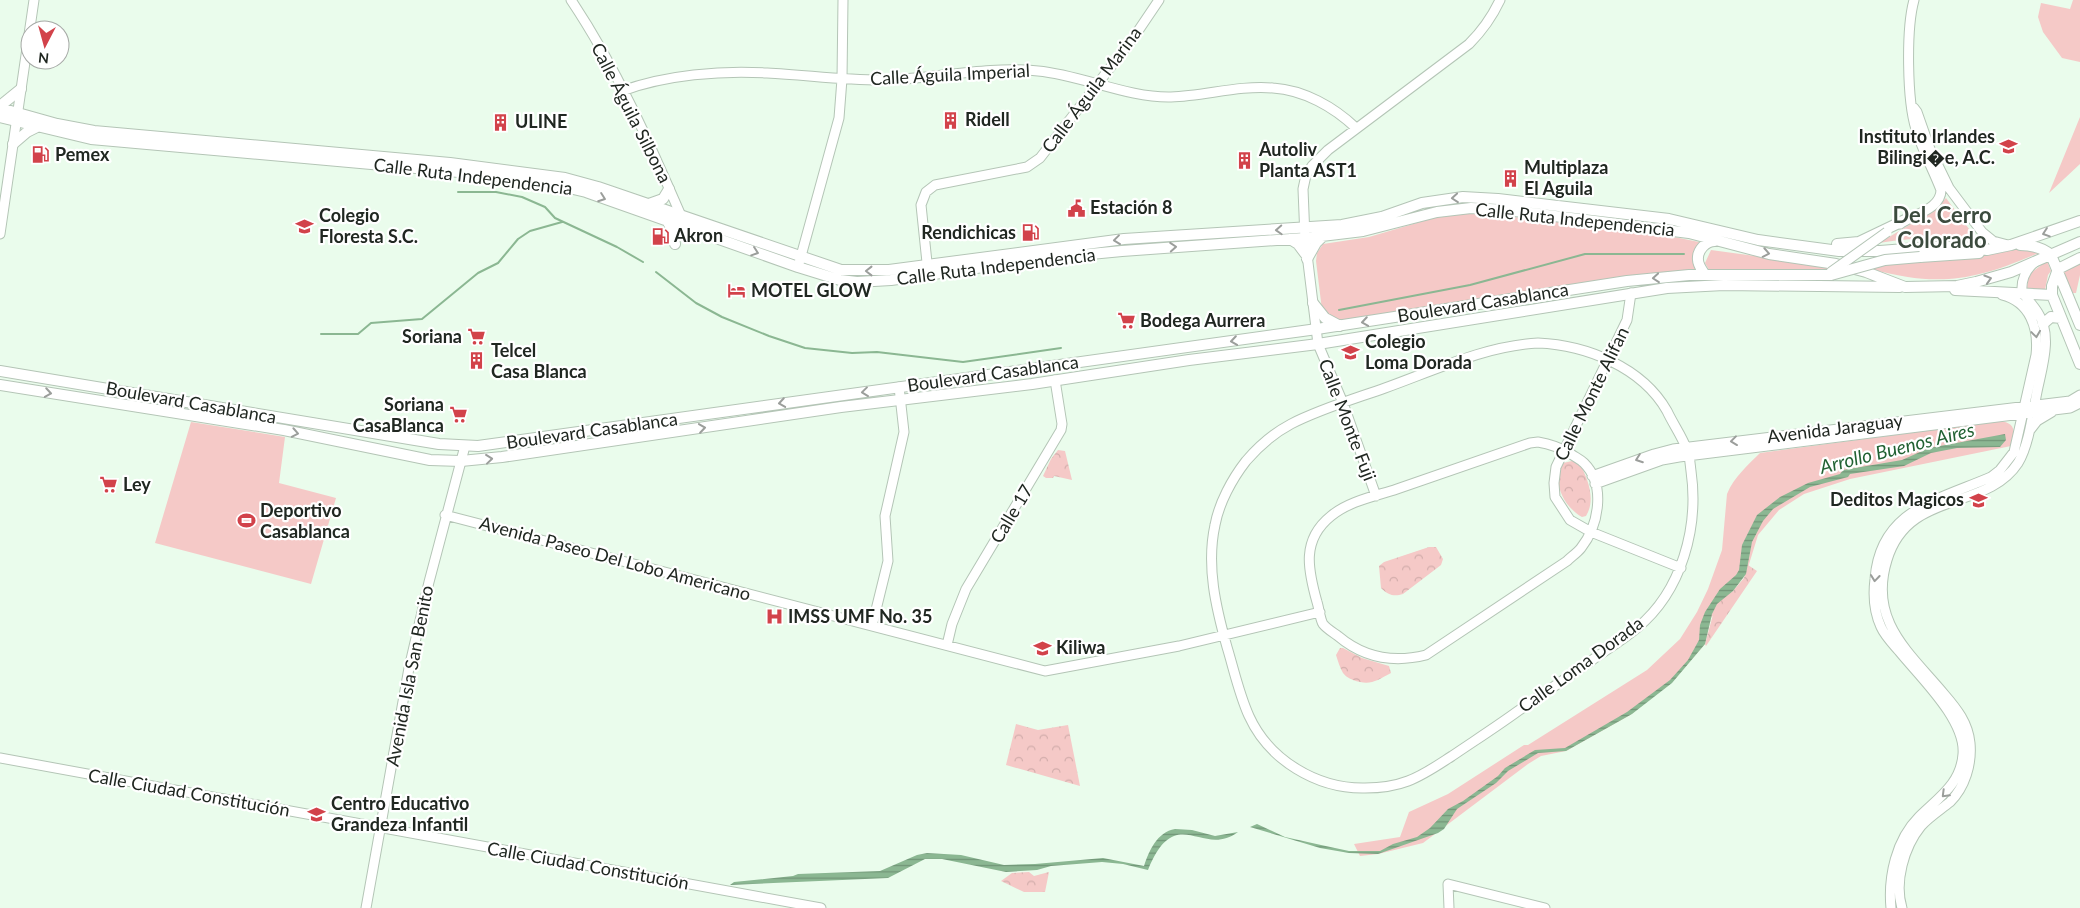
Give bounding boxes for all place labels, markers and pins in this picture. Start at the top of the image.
place label: Ridell [965,108,1010,130]
place label: ULINE [515,110,567,132]
building icon: Ridell [941,110,961,130]
building icon: ULINE [491,112,511,132]
place label: Instituto Irlandes Bilingi�e, A.C. [1859,125,1995,168]
school or university icon: Instituto Irlandes Bilingi�e, A.C. [1999,137,2019,157]
place label: Autoliv Planta AST1 [1258,138,1357,181]
place label: Pemex [55,143,110,165]
fuel station icon: Pemex [31,145,51,165]
building icon: Autoliv Planta AST1 [1235,150,1255,170]
place label: Multiplaza El Aguila [1524,156,1608,199]
building icon: Multiplaza El Aguila [1500,168,1520,188]
place label: Estación 8 [1090,196,1173,218]
public building icon: Estación 8 [1066,198,1086,218]
place label: Colegio Floresta S.C. [319,204,418,247]
school or university icon: Colegio Floresta S.C. [295,216,315,236]
place label: Rendichicas [921,221,1016,243]
fuel station icon: Rendichicas [1020,223,1040,243]
place label: Akron [673,224,723,246]
fuel station icon: Akron [650,226,670,246]
place label: MOTEL GLOW [751,279,872,301]
hotel icon: MOTEL GLOW [727,281,747,301]
place label: Bodega Aurrera [1140,309,1265,331]
supermarket icon: Bodega Aurrera [1116,311,1136,331]
place label: Soriana [402,325,462,347]
supermarket icon: Soriana [466,327,486,347]
place label: Colegio Loma Dorada [1365,330,1472,373]
place label: Telcel Casa Blanca [491,339,587,382]
school or university icon: Colegio Loma Dorada [1341,342,1361,362]
building icon: Telcel Casa Blanca [467,351,487,371]
place label: Soriana CasaBlanca [353,393,444,436]
supermarket icon: Soriana CasaBlanca [448,405,468,425]
place label: Ley [123,473,151,495]
supermarket icon: Ley [99,475,119,495]
place label: Deditos Magicos [1830,488,1964,510]
school or university icon: Deditos Magicos [1968,490,1988,510]
place label: Deportivo Casablanca [260,499,350,542]
sports icon: Deportivo Casablanca [236,511,256,531]
place label: IMSS UMF No. 35 [788,605,932,627]
hospital icon: IMSS UMF No. 35 [764,607,784,627]
place label: Kiliwa [1056,636,1105,658]
school or university icon: Kiliwa [1032,638,1052,658]
place label: Centro Educativo Grandeza Infantil [331,792,469,835]
school or university icon: Centro Educativo Grandeza Infantil [307,804,327,824]

